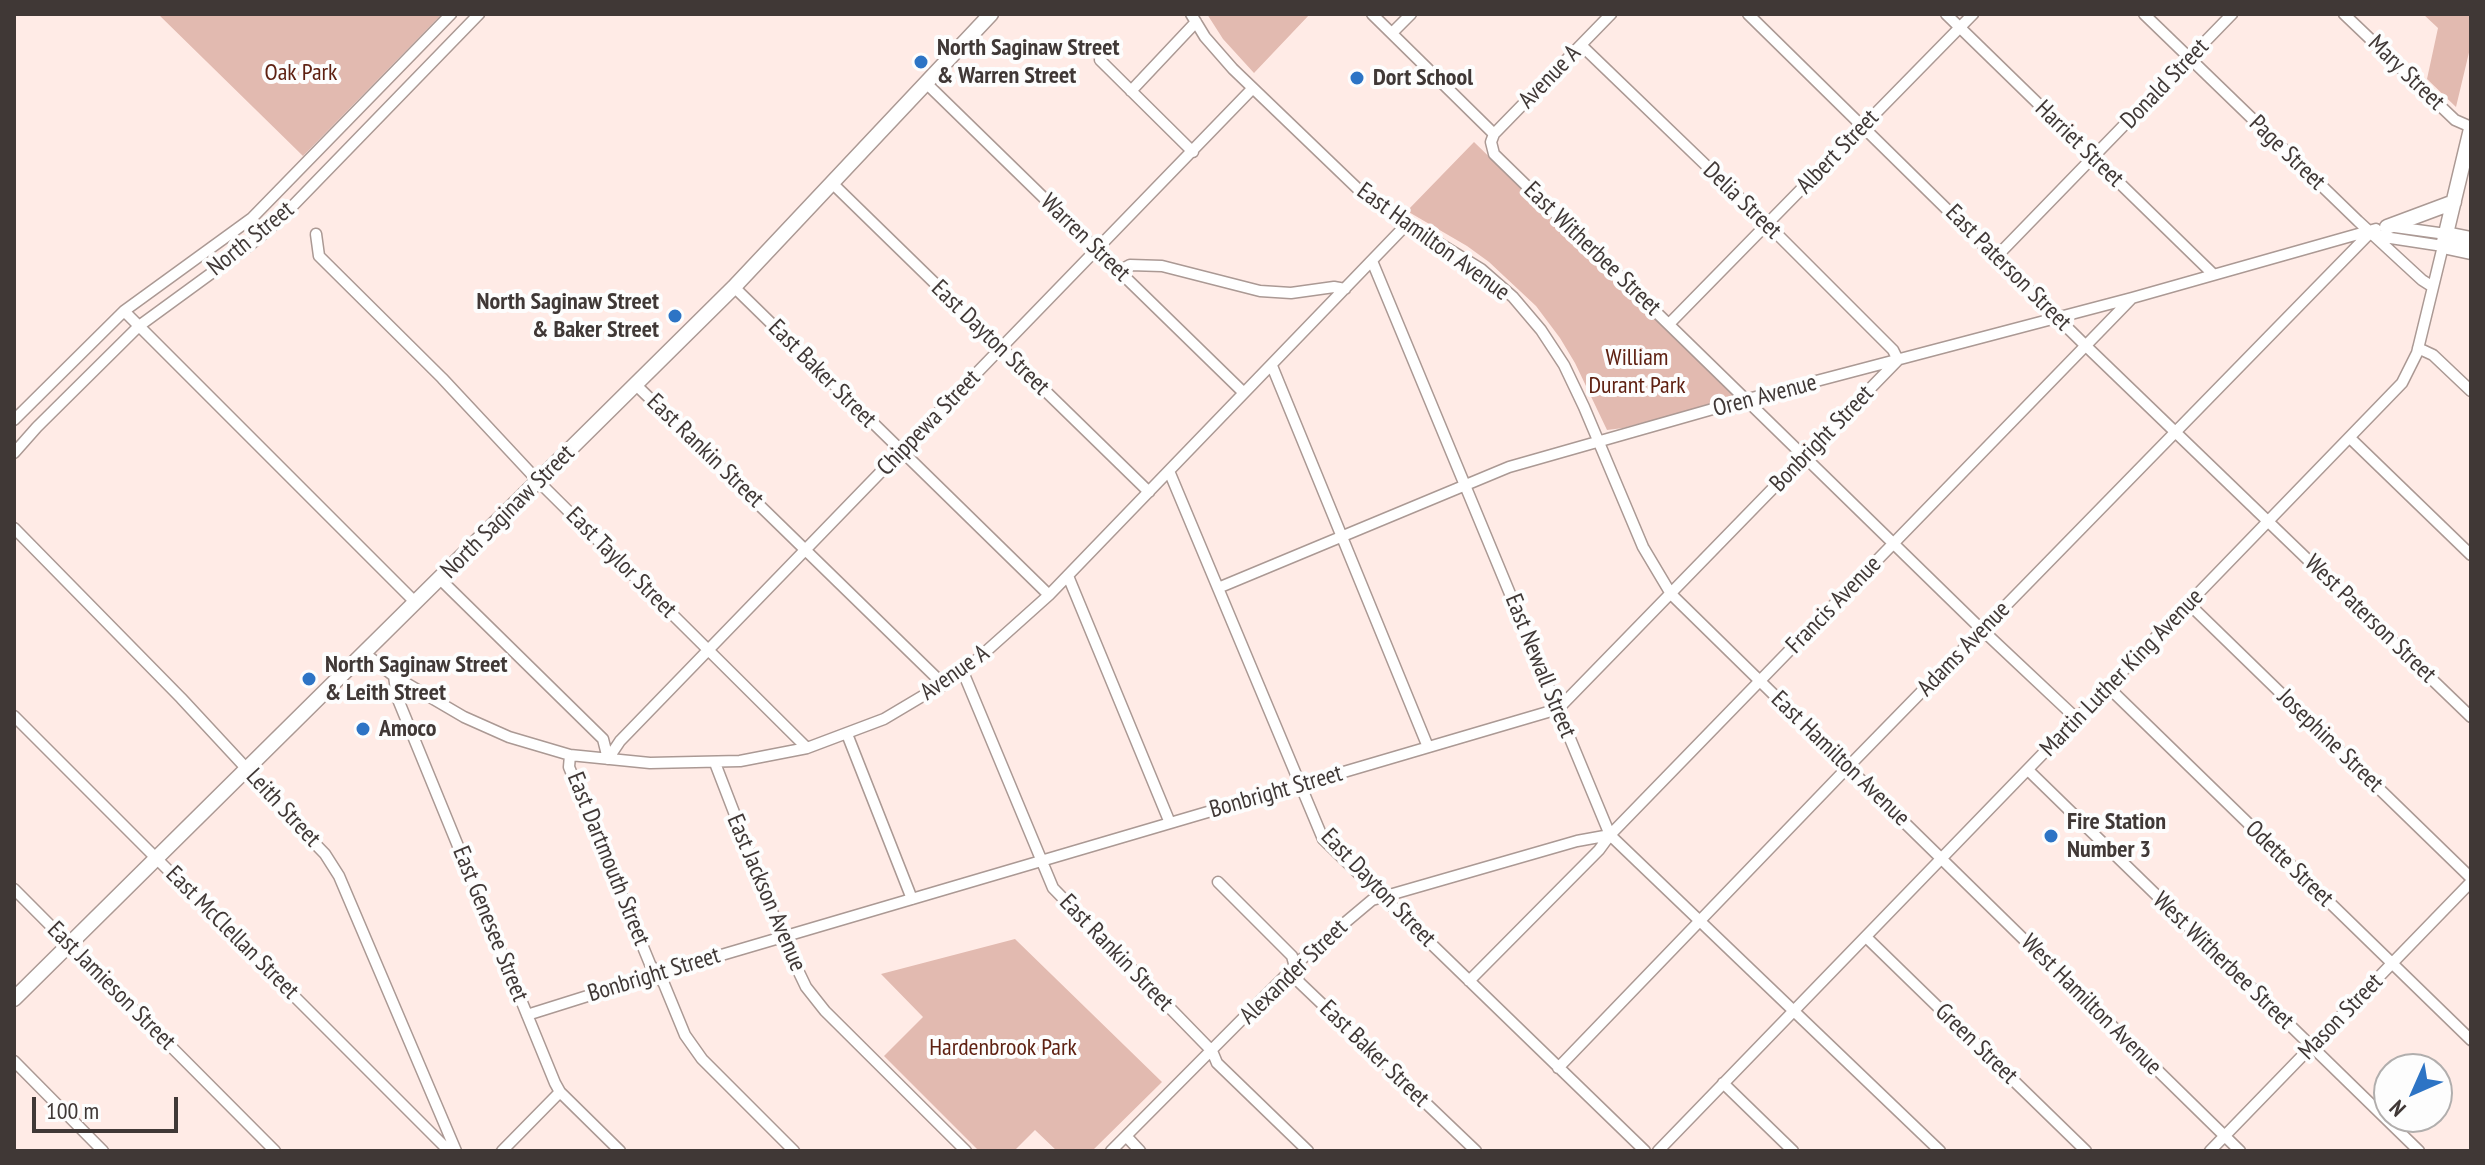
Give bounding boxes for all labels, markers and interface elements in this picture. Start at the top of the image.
street label: Mary Street [2362,30,2450,116]
street label: Donald Street [2115,33,2215,135]
place label: North Saginaw Street & Warren Street [937,34,1119,90]
street label: Avenue A [1513,39,1587,115]
marker: North Saginaw Street & Warren Street [912,53,930,71]
park label: Oak Park [265,59,337,87]
place label: Dort School [1373,64,1473,92]
marker: Dort School [1348,69,1366,87]
street label: Harriet Street [2029,95,2129,193]
street label: Albert Street [1791,104,1885,200]
street label: Page Street [2243,110,2331,196]
street label: Delia Street [1697,157,1787,245]
street label: East Witherbee Street [1517,176,1667,322]
street label: East Hamilton Avenue [1351,177,1515,307]
street label: Warren Street [1034,188,1136,288]
street label: North Street [202,196,300,282]
street label: East Paterson Street [1939,199,2077,337]
street label: East Dayton Street [925,275,1055,401]
place label: North Saginaw Street & Baker Street [477,288,659,344]
marker: North Saginaw Street & Baker Street [666,307,684,325]
street label: East Baker Street [762,314,882,434]
park label: William Durant Park [1588,344,1686,400]
street label: Chippewa Street [871,364,987,482]
street label: Oren Avenue [1710,368,1820,424]
street label: Bonbright Street [1764,380,1880,498]
street label: East Rankin Street [641,388,769,514]
street label: North Saginaw Street [435,439,581,585]
street label: East Taylor Street [560,502,682,624]
street label: West Paterson Street [2298,549,2442,689]
street label: Francis Avenue [1780,550,1888,660]
street label: Martin Luther King Avenue [2035,583,2209,763]
street label: East Newall Street [1498,590,1582,742]
street label: Adams Avenue [1912,596,2016,702]
street label: Avenue A [915,639,995,707]
place label: North Saginaw Street & Leith Street [325,651,507,707]
marker: North Saginaw Street & Leith Street [300,670,318,688]
street label: Josephine Street [2271,684,2389,798]
street label: East Hamilton Avenue [1765,686,1915,832]
place label: Amoco [379,715,436,743]
marker: Amoco [354,720,372,738]
street label: Bonbright Street [1206,759,1346,825]
street label: Leith Street [240,763,326,853]
street label: East Dartmouth Street [560,768,656,950]
place label: Fire Station Number 3 [2067,808,2166,864]
street label: East Jackson Avenue [720,810,812,976]
street label: Odette Street [2239,815,2339,913]
street label: East Dayton Street [1315,823,1441,953]
marker: Fire Station Number 3 [2042,827,2060,845]
street label: East Genesee Street [446,842,534,1006]
street label: East McClellan Street [160,861,304,1005]
street label: West Witherbee Street [2147,886,2299,1036]
street label: East Rankin Street [1053,889,1179,1017]
street label: Alexander Street [1234,914,1354,1030]
street label: East Jamieson Street [41,916,181,1056]
street label: West Hamilton Avenue [2015,929,2167,1081]
street label: Bonbright Street [584,941,724,1009]
street label: Mason Street [2293,968,2389,1066]
street label: East Baker Street [1313,995,1435,1113]
street label: Green Street [1929,998,2023,1090]
park label: Hardenbrook Park [929,1034,1077,1062]
north arrow [2373,1053,2453,1133]
scale bar [36,1081,182,1131]
text: N [2383,1094,2412,1123]
text: 100 m [46,1095,99,1126]

